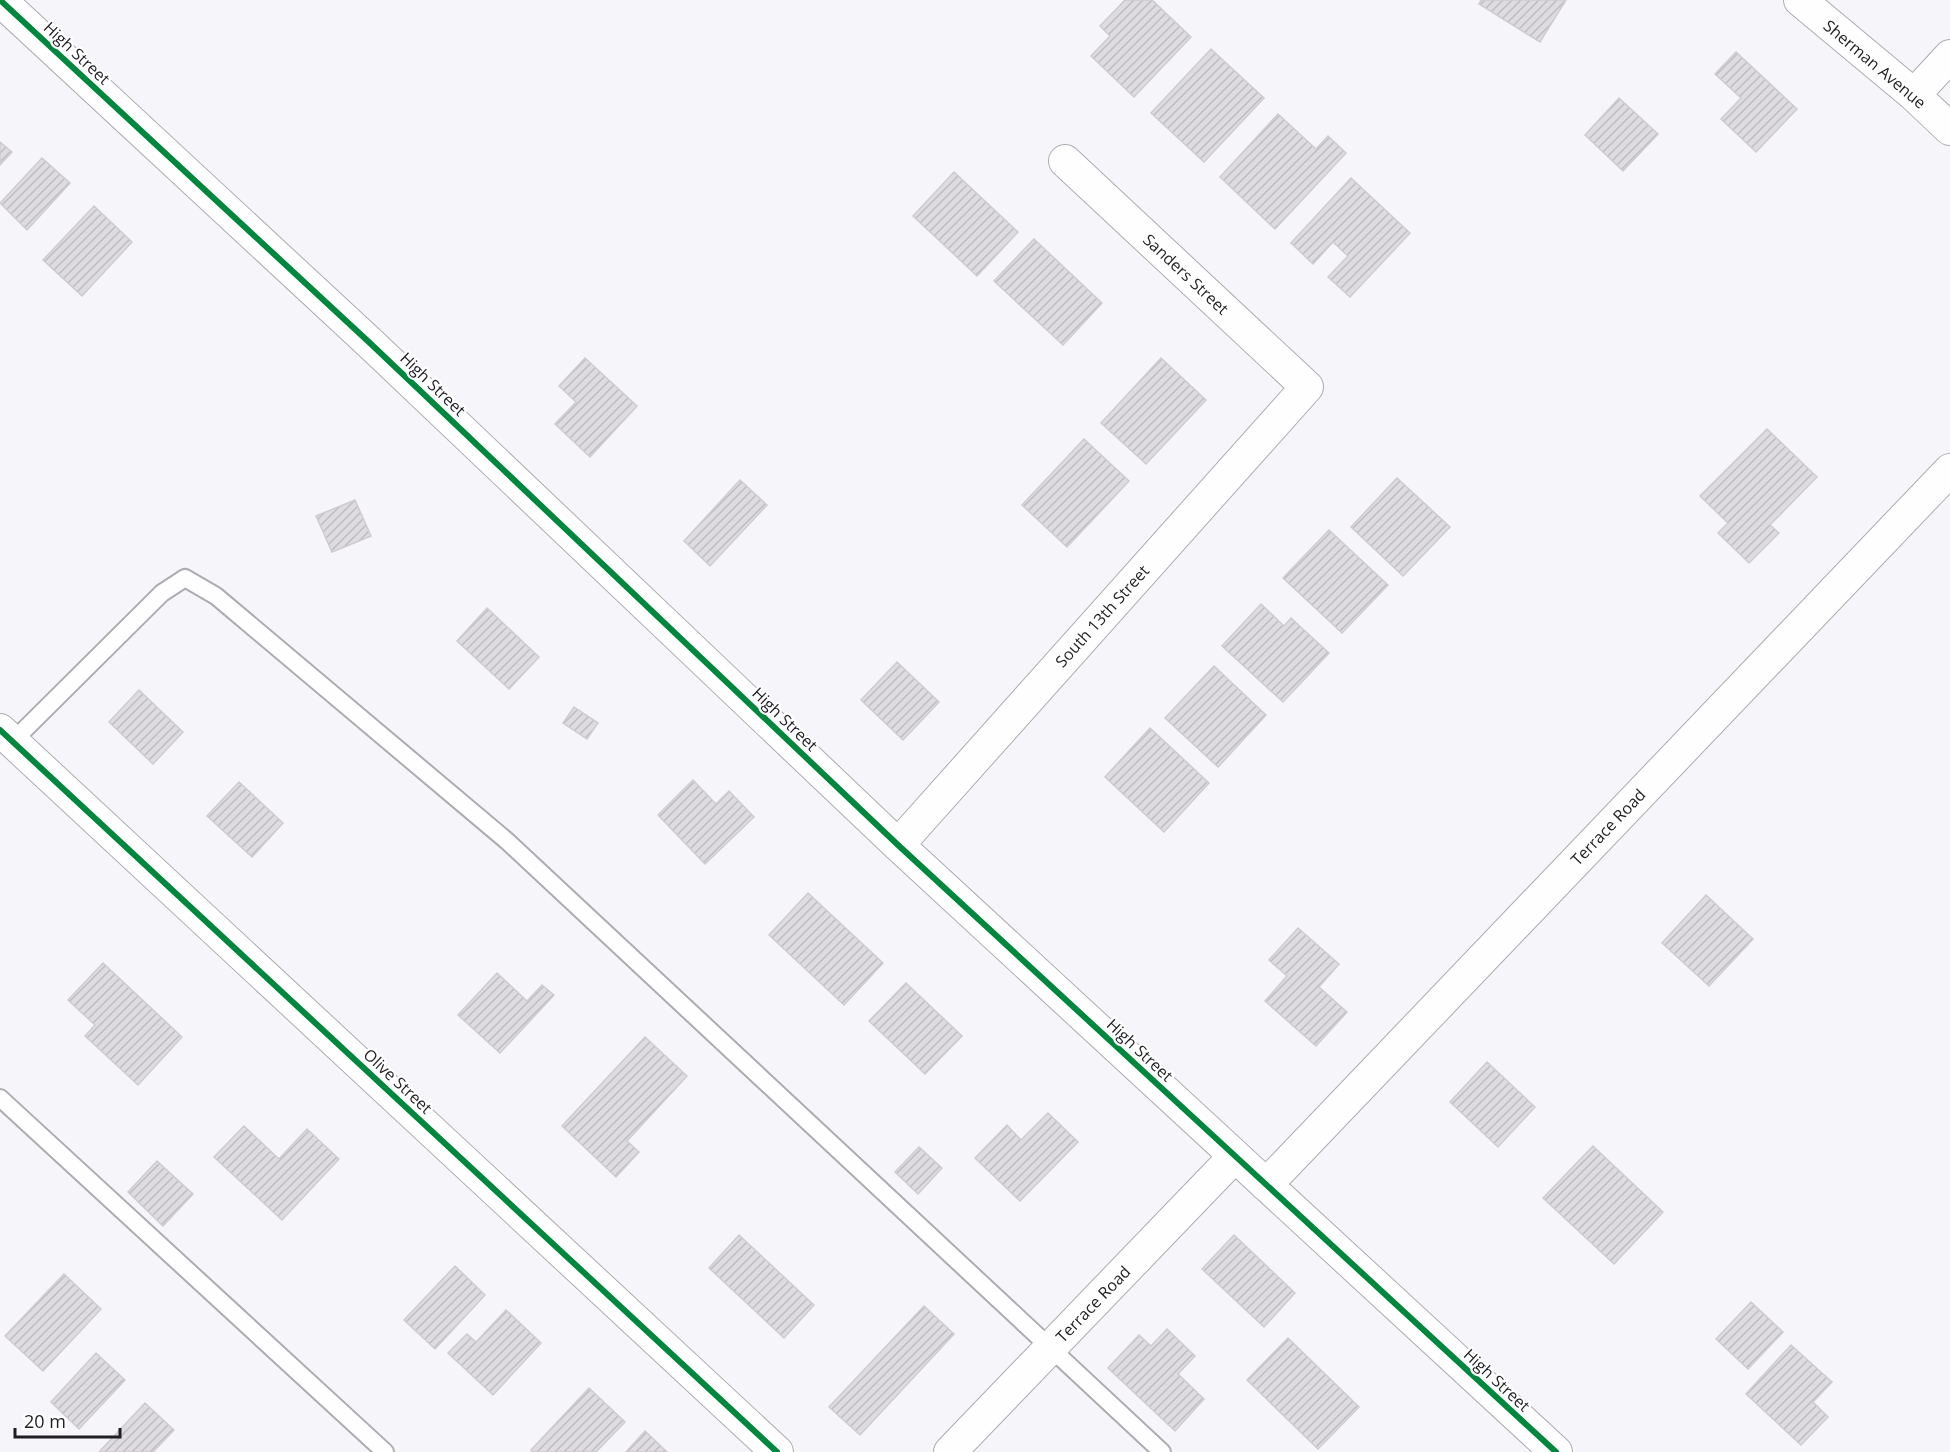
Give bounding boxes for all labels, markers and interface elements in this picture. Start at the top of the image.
street label: Sherman Avenue [1819,15,1931,113]
street label: High Street [39,17,115,90]
street label: Sanders Street [1139,229,1234,320]
street label: High Street [395,347,471,421]
street label: South 13th Street [1050,560,1154,672]
street label: High Street [747,682,823,756]
street label: Terrace Road [1566,784,1650,870]
street label: High Street [1102,1014,1178,1087]
street label: Olive Street [359,1044,437,1119]
street label: Terrace Road [1051,1261,1135,1347]
street label: High Street [1459,1344,1535,1417]
scale bar [15,1401,120,1439]
text: 20 m [24,1409,66,1433]

